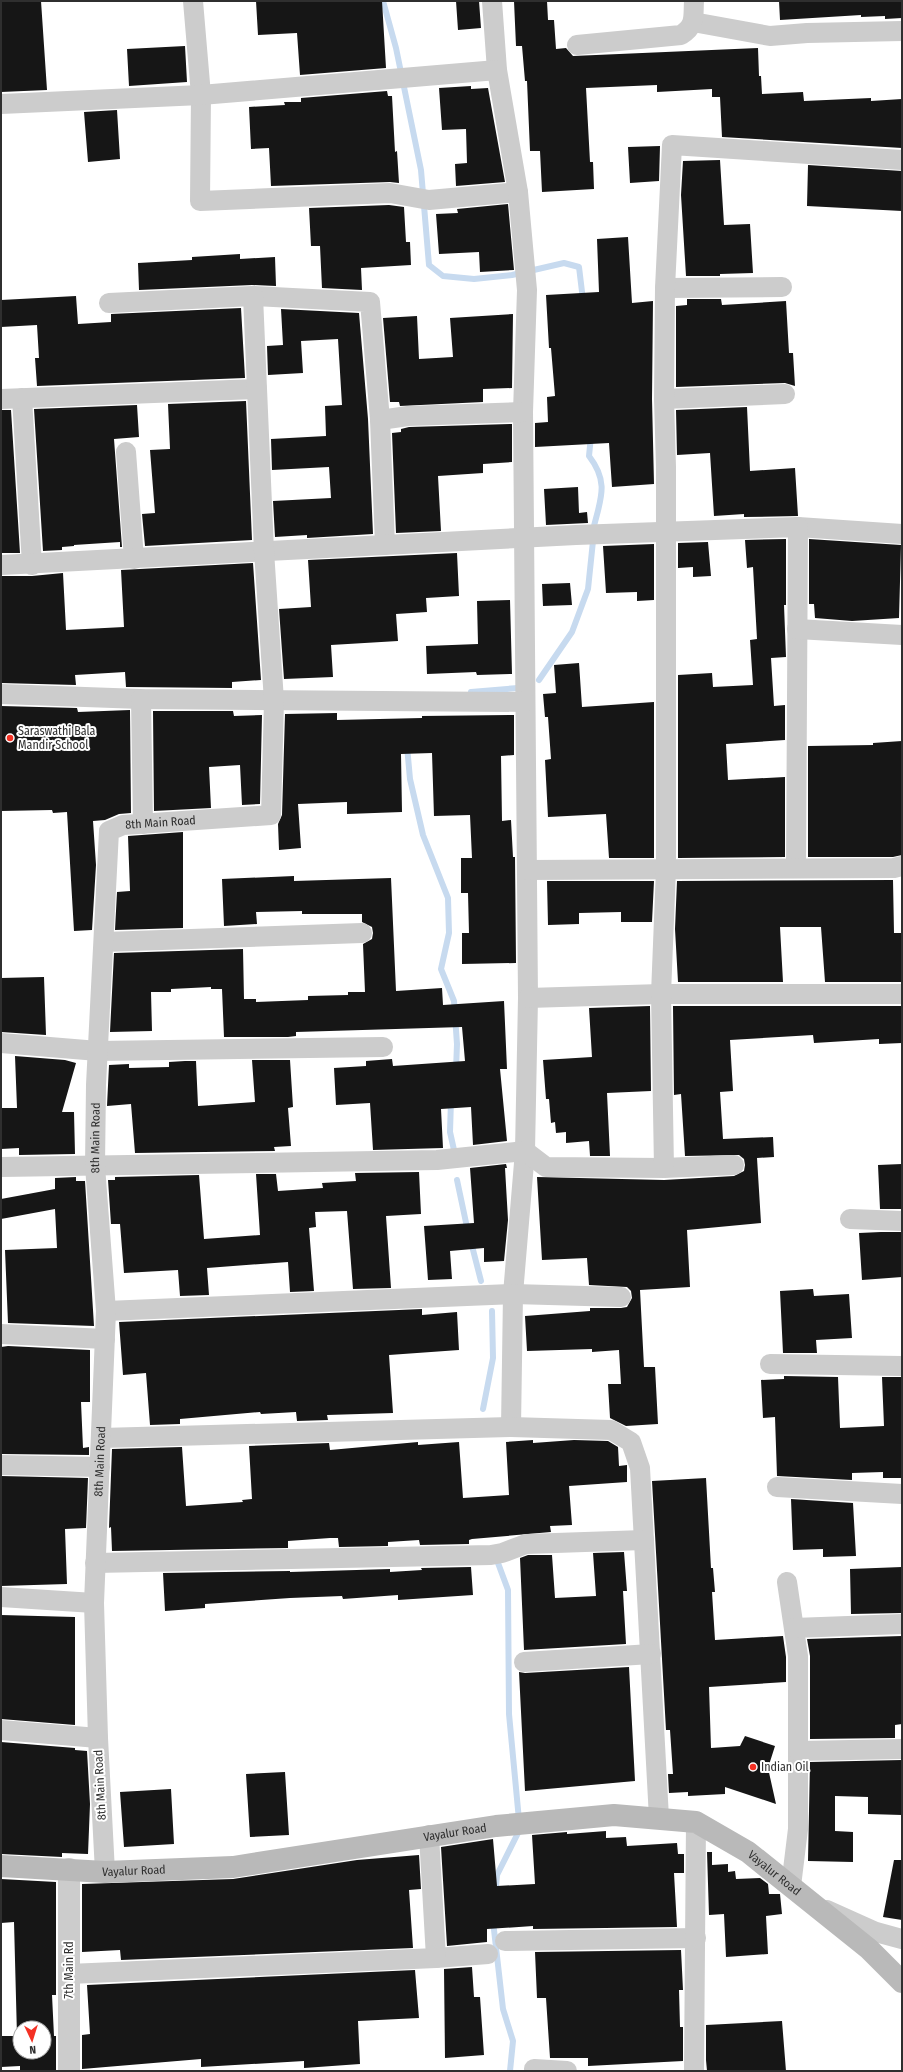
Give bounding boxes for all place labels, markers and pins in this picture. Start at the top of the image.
place label: Saraswathi Bala Mandir School [18,724,96,752]
marker: Saraswathi Bala Mandir School [5,733,15,743]
place label: Indian Oil [761,1760,809,1774]
marker: Indian Oil [748,1762,758,1772]

